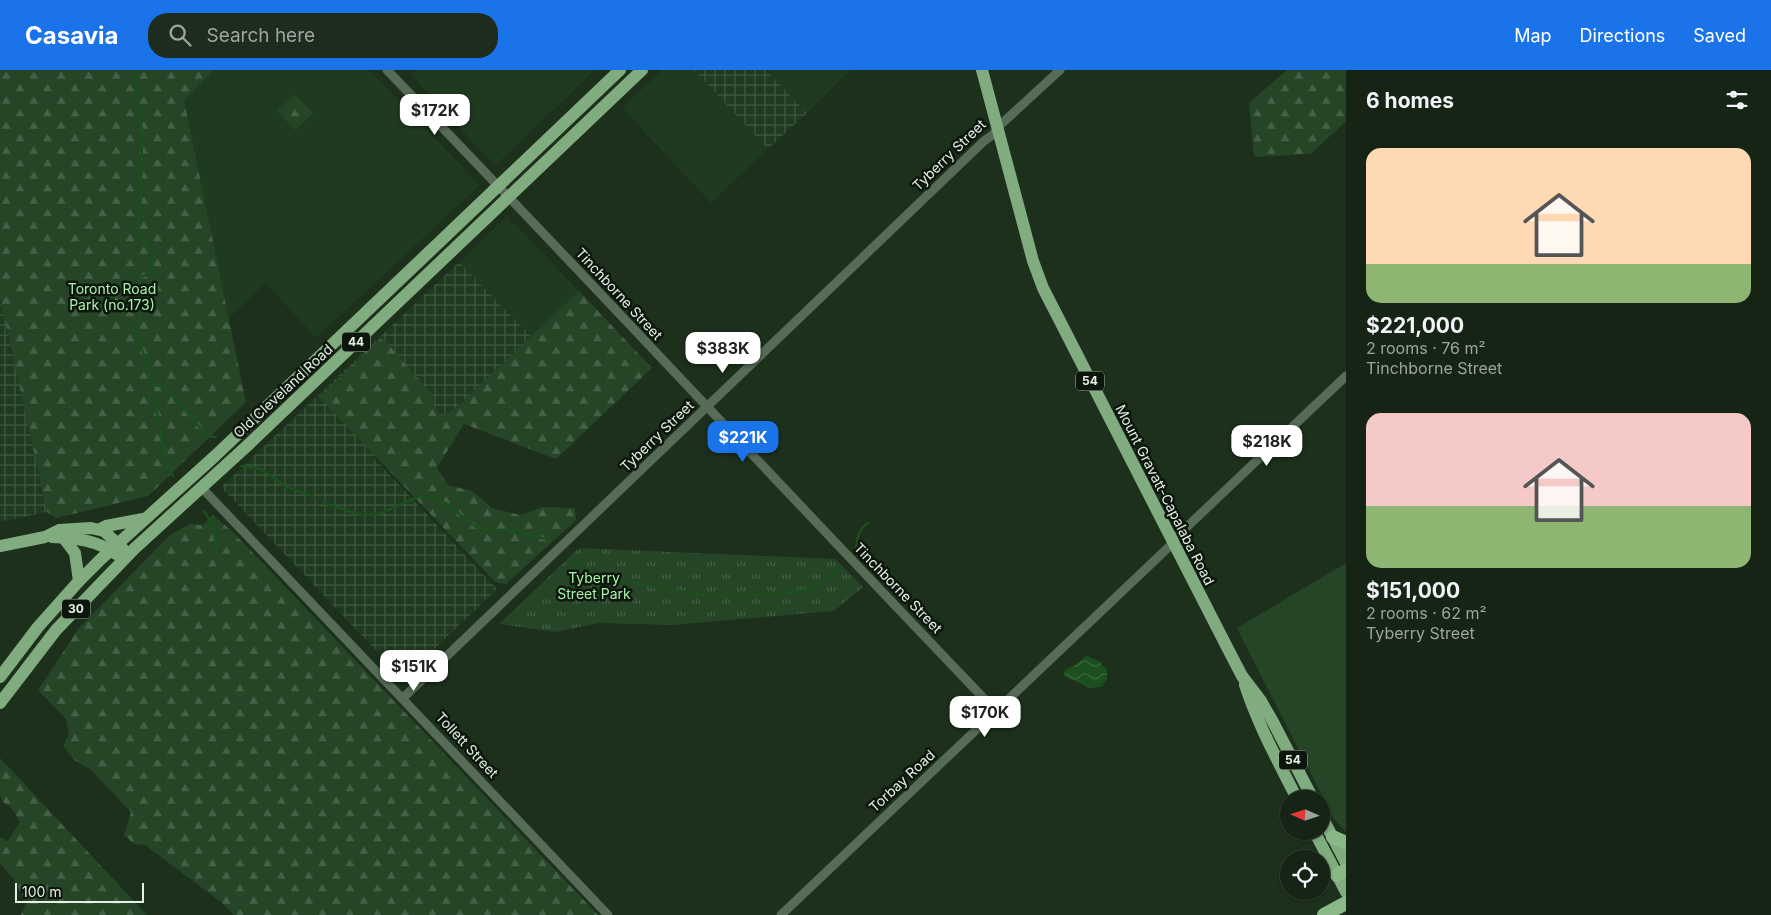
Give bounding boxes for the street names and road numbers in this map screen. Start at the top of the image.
street label: Tyberry Street [909,115,989,194]
street label: Tinchborne Street [572,244,667,343]
road number: 44 [342,332,370,352]
street label: Old Cleveland Road [229,340,336,441]
road number: 54 [1076,372,1104,391]
street label: Tyberry Street [617,396,697,475]
street label: Mount Gravatt-Capalaba Road [1112,402,1218,588]
street label: Tinchborne Street [851,539,946,637]
road number: 30 [62,600,90,618]
street label: Tollett Street [433,708,502,781]
street label: Torbay Road [865,746,938,815]
road number: 54 [1279,750,1307,770]

